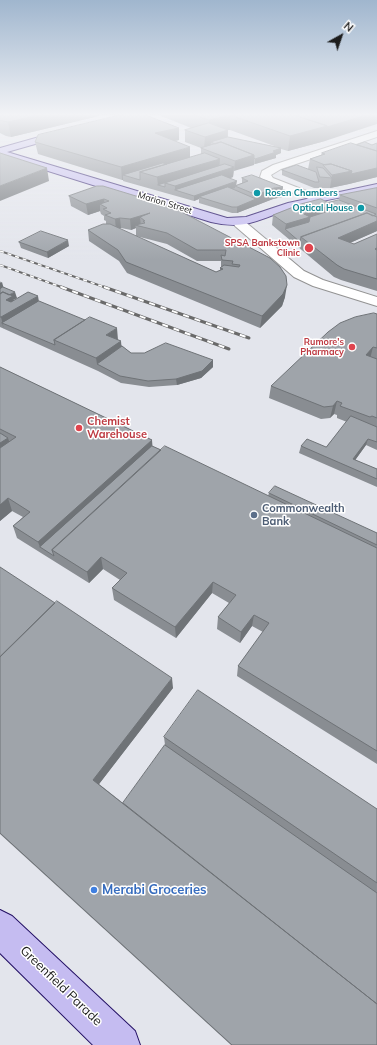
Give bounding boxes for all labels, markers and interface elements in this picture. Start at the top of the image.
north arrow [321,16,361,56]
text: N [341,19,356,35]
marker: Rosen Chambers [252,188,262,198]
place label: Rosen Chambers [265,188,338,198]
street label: Marion Street [137,190,193,216]
place label: Optical House [293,203,353,213]
marker: Optical House [356,203,366,213]
place label: SPSA Bankstown Clinic [225,238,300,259]
marker: SPSA Bankstown Clinic [303,242,315,254]
place label: Rumore's Pharmacy [300,337,344,358]
marker: Rumore's Pharmacy [347,342,357,352]
place label: Chemist Warehouse [87,415,147,441]
marker: Chemist Warehouse [74,423,84,433]
place label: Commonwealth Bank [262,502,345,528]
marker: Commonwealth Bank [249,510,259,520]
place label: Merabi Groceries [102,882,207,898]
marker: Merabi Groceries [89,885,99,895]
street label: Greenfield Parade [17,943,105,1029]

